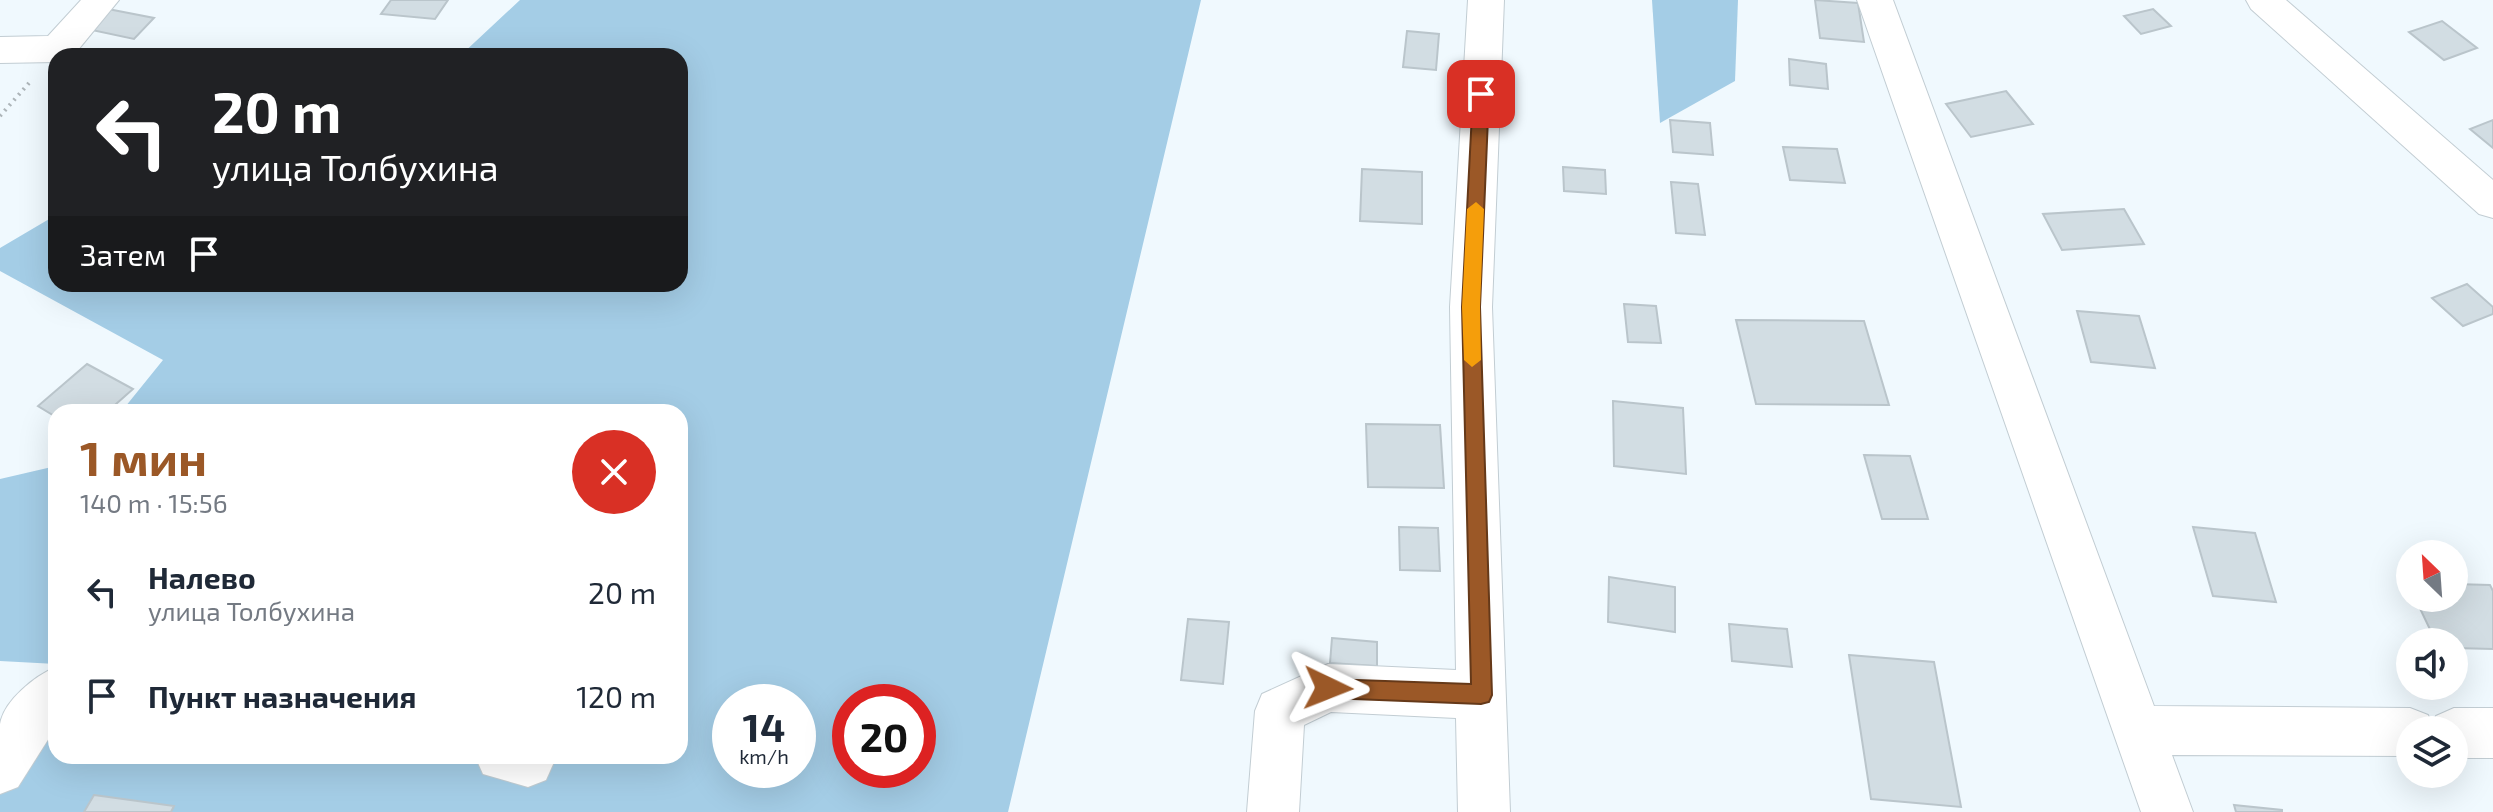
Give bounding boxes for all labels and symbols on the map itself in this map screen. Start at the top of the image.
pin [1447,60,1515,128]
north arrow [2396,540,2468,612]
position arrow [1286,646,1370,730]
speed limit sign: 20 [832,684,936,788]

